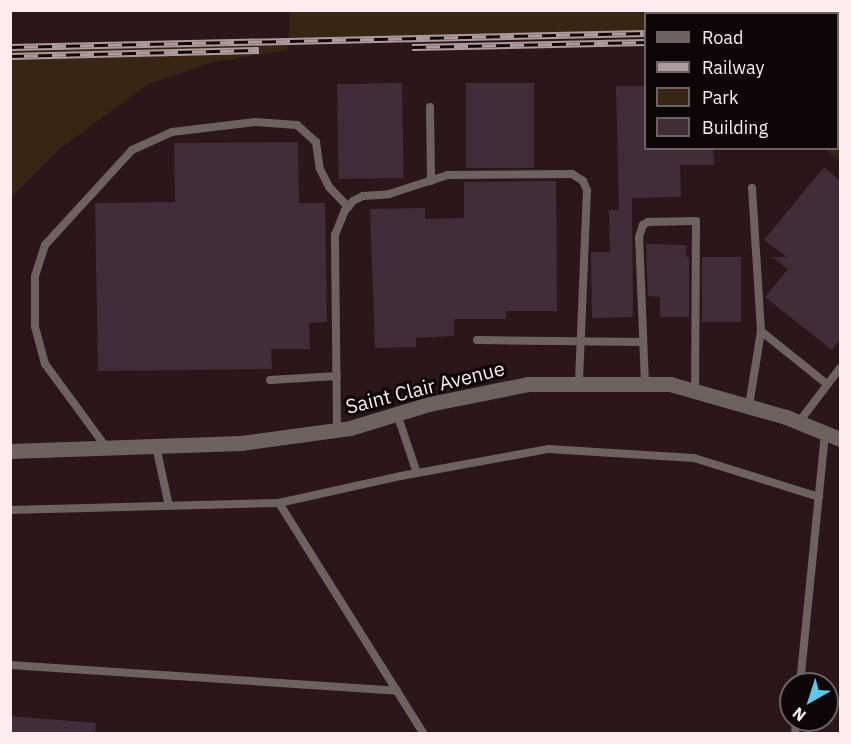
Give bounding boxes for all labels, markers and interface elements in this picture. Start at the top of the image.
legend [644,12,839,150]
text: Road [702,26,743,49]
text: Railway [702,56,764,79]
text: Park [702,86,738,109]
text: Building [702,116,768,139]
street label: Saint Clair Avenue [343,356,507,418]
north arrow [779,672,839,732]
text: N [788,703,810,726]

